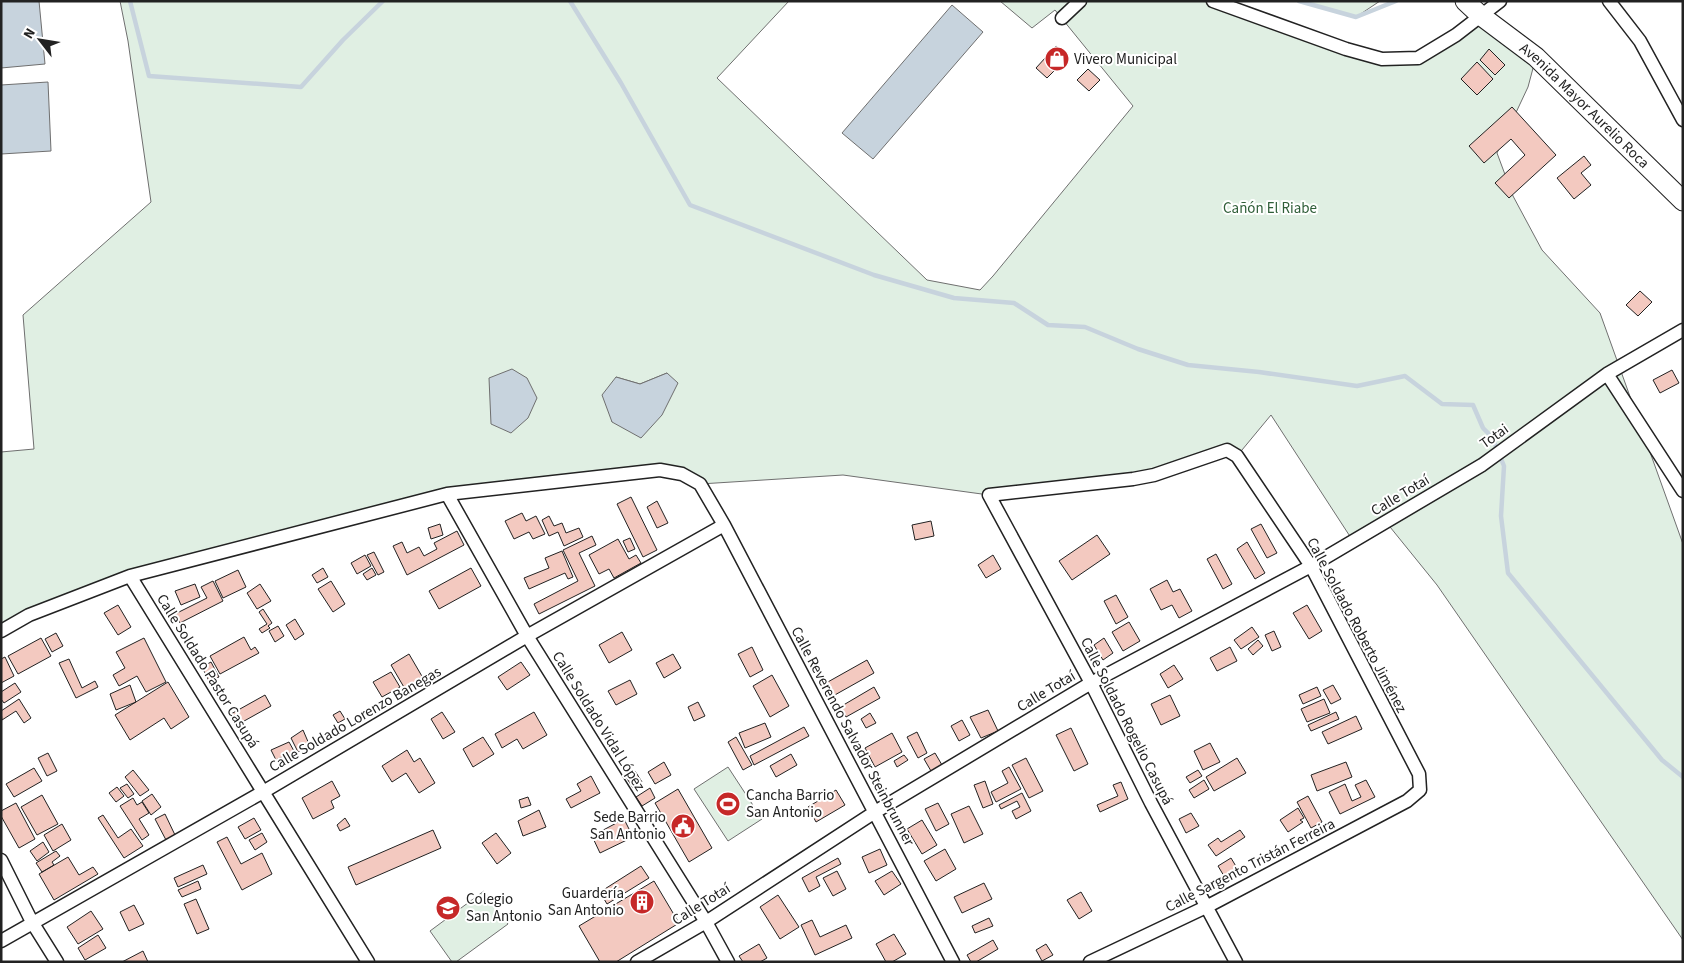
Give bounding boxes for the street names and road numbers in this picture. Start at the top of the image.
street label: Avenida Mayor Aurelio Roca [1515,38,1654,173]
street label: Totai [1476,419,1513,454]
street label: Calle Totaí [1367,469,1435,521]
street label: Calle Soldado Roberto Jiménez [1301,534,1412,717]
street label: Calle Soldado Pastor Casupá [151,590,264,752]
street label: Calle Reverendo Salvador Steinbrunner [786,623,920,850]
street label: Calle Soldado Rogelio Casupá [1075,634,1178,809]
street label: Calle Soldado Vidal López [547,647,650,795]
street label: Calle Soldado Lorenzo Banegas [265,661,445,777]
street label: Calle Totaí [1013,665,1081,717]
street label: Calle Sargento Tristán Ferreira [1162,813,1339,917]
street label: Calle Totaí [668,878,736,931]

